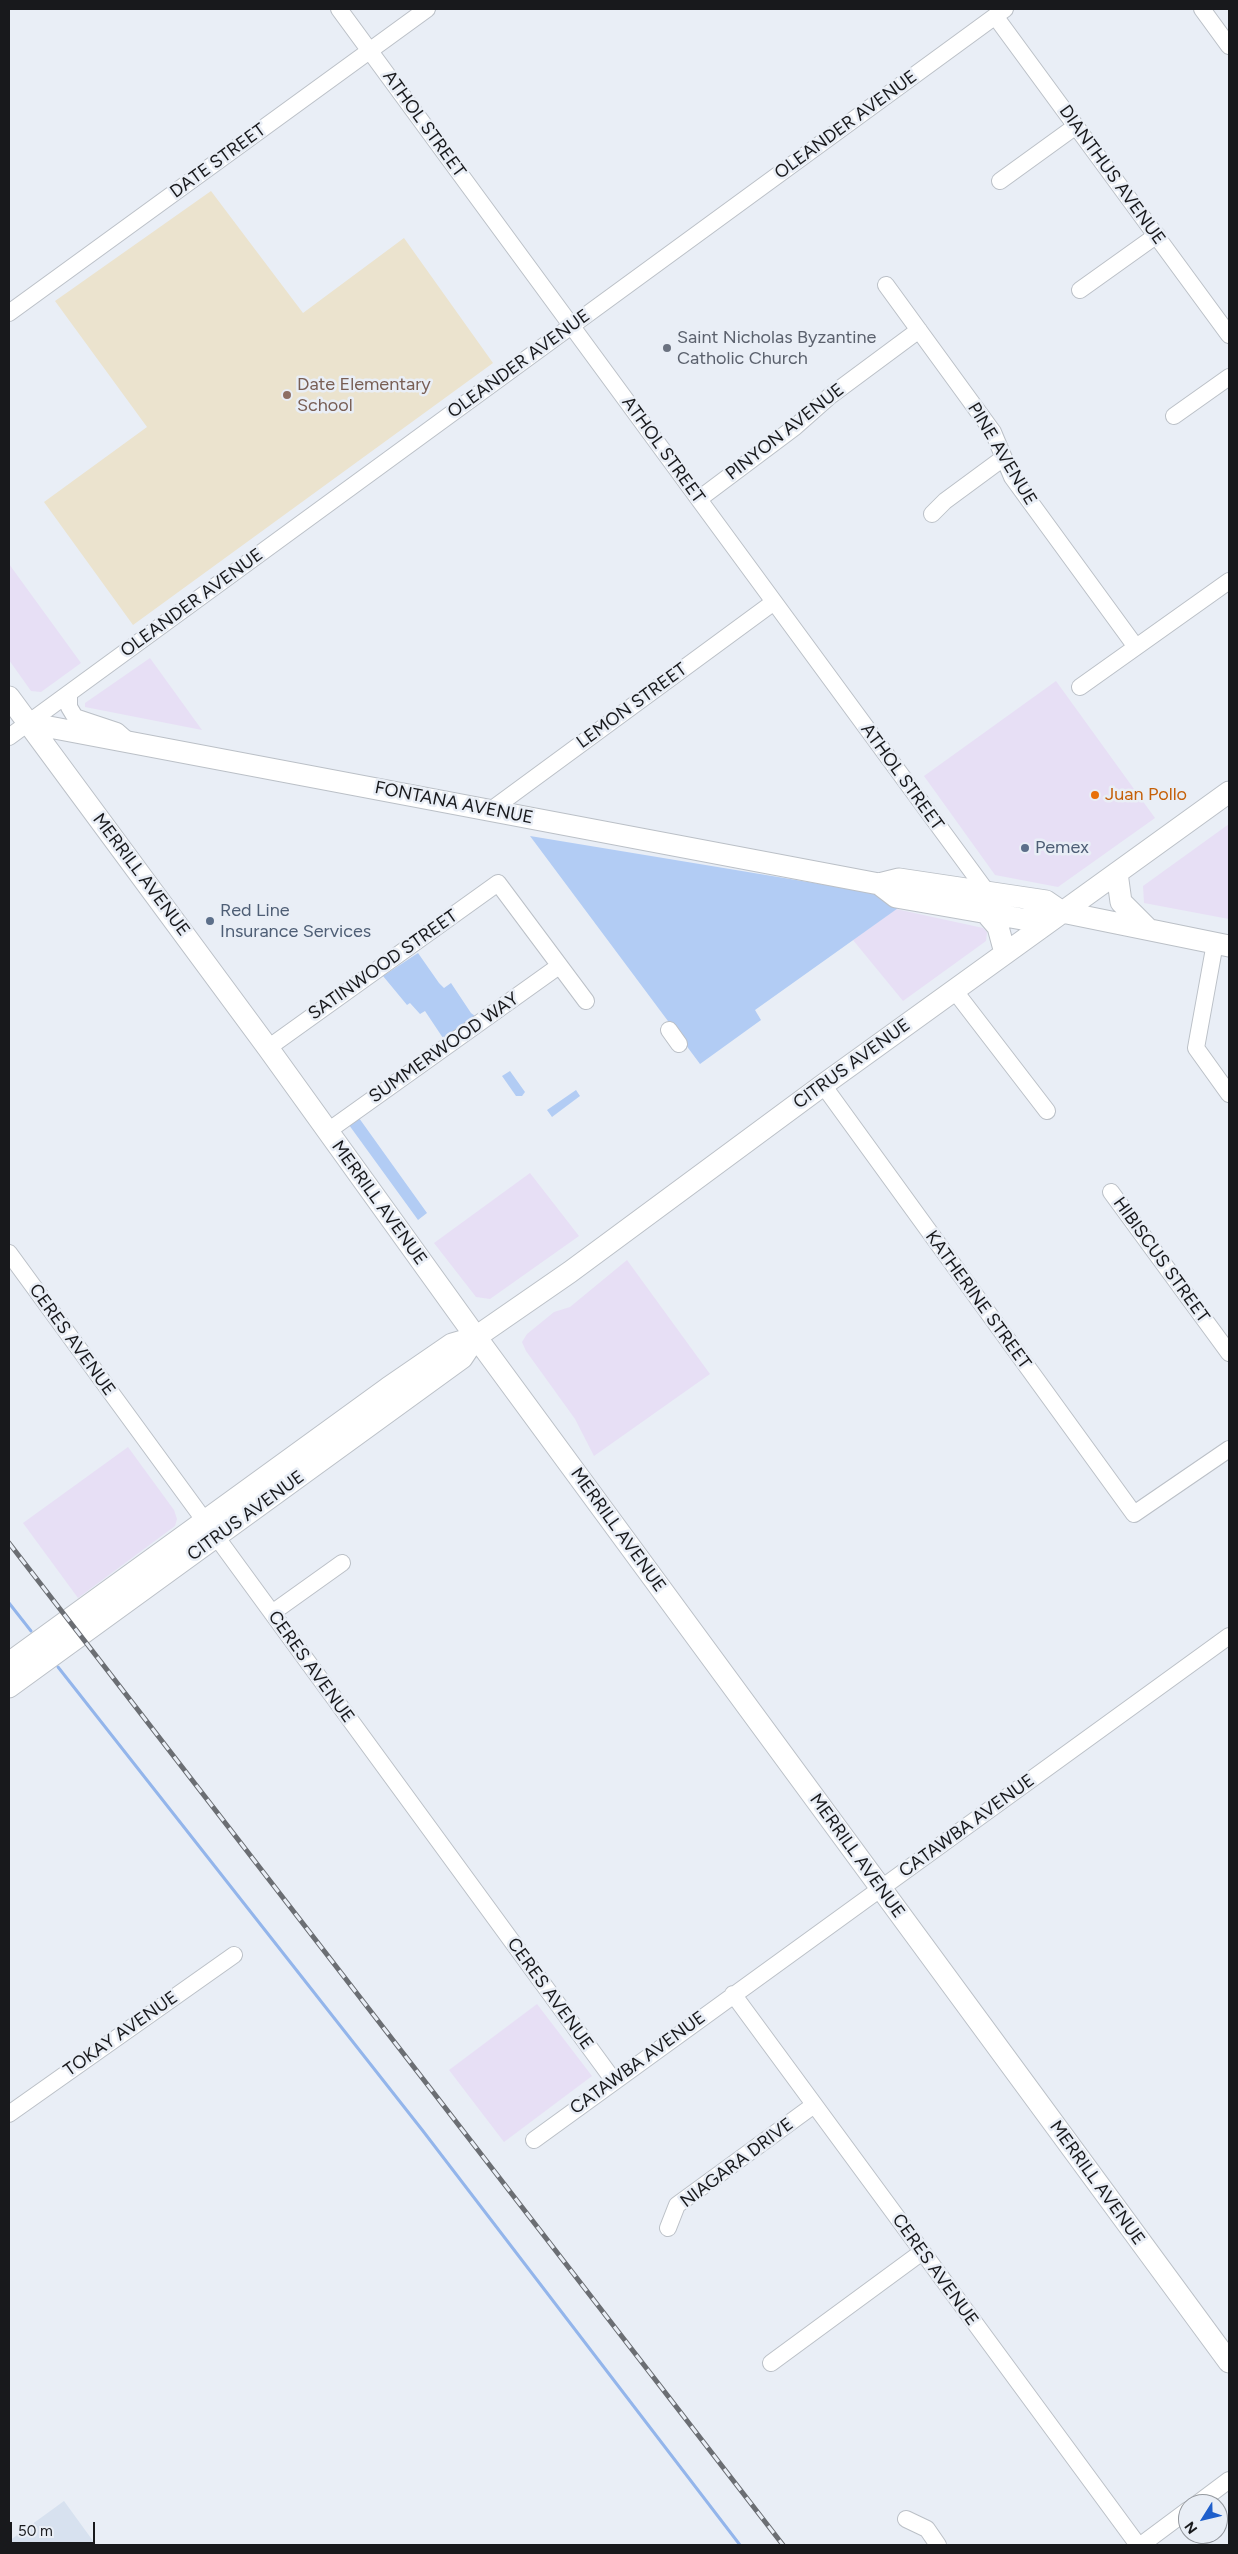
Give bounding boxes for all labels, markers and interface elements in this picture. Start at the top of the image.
street label: ATHOL STREET [378,66,470,182]
street label: OLEANDER AVENUE [771,66,921,184]
street label: DIANTHUS AVENUE [1054,101,1170,249]
street label: DATE STREET [166,119,270,203]
street label: OLEANDER AVENUE [444,305,594,423]
place label: Saint Nicholas Byzantine Catholic Church [677,327,876,369]
marker: Saint Nicholas Byzantine Catholic Church [661,342,673,354]
place label: Date Elementary School [297,374,431,416]
street label: PINYON AVENUE [721,379,849,485]
marker: Date Elementary School [281,389,293,401]
street label: ATHOL STREET [617,392,709,508]
street label: PINE AVENUE [963,399,1041,509]
street label: OLEANDER AVENUE [117,544,267,662]
street label: LEMON STREET [573,659,691,753]
street label: ATHOL STREET [856,719,948,835]
street label: FONTANA AVENUE [373,777,535,829]
place label: Juan Pollo [1105,784,1187,806]
marker: Juan Pollo [1089,789,1101,801]
street label: MERRILL AVENUE [88,809,194,941]
place label: Pemex [1035,837,1089,859]
marker: Pemex [1019,842,1031,854]
place label: Red Line Insurance Services [220,900,371,942]
street label: SATINWOOD STREET [304,905,462,1025]
marker: Red Line Insurance Services [204,915,216,927]
street label: SUMMERWOOD WAY [365,988,523,1108]
street label: CITRUS AVENUE [789,1014,915,1114]
street label: MERRILL AVENUE [327,1137,431,1269]
street label: HIBISCUS STREET [1108,1193,1214,1327]
street label: KATHERINE STREET [921,1227,1035,1373]
street label: CERES AVENUE [24,1280,120,1400]
street label: MERRILL AVENUE [566,1464,670,1596]
street label: CITRUS AVENUE [183,1466,309,1566]
street label: CERES AVENUE [263,1607,359,1727]
street label: CATAWBA AVENUE [895,1770,1039,1882]
street label: MERRILL AVENUE [805,1790,909,1922]
street label: CERES AVENUE [502,1934,598,2054]
street label: TOKAY AVENUE [60,1987,182,2081]
street label: CATAWBA AVENUE [566,2007,710,2119]
street label: NIAGARA DRIVE [676,2113,798,2213]
street label: MERRILL AVENUE [1045,2117,1149,2249]
street label: CERES AVENUE [887,2210,983,2330]
north arrow [1178,2494,1228,2544]
scale bar [12,2512,98,2544]
text: N [1181,2518,1201,2537]
text: 50 m [18,2522,53,2540]

